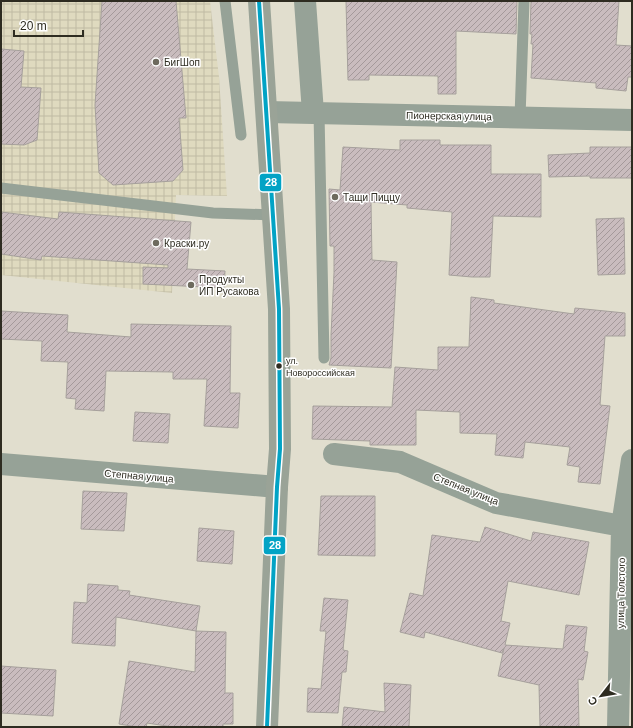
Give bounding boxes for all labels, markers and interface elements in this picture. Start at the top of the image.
scale bar [14,12,83,38]
text: 20 m [20,19,47,33]
marker: БигШоп [151,57,161,67]
place label: БигШоп [164,57,200,68]
street label: Пионерская улица [406,110,492,122]
line badge: 28 [259,173,282,192]
text: 28 [265,176,277,188]
marker: Тащи Пиццу [330,192,340,202]
place label: Тащи Пиццу [343,192,400,203]
marker: Краски.ру [151,238,161,248]
place label: Краски.ру [164,238,209,249]
place label: Продукты ИП Русакова [199,274,260,297]
marker: Продукты ИП Русакова [186,280,196,290]
place label: ул. Новороссийская [286,356,355,378]
marker: ул. Новороссийская [274,361,284,371]
street label: Степная улица [104,467,174,485]
street label: Степная улица [432,471,501,507]
line badge: 28 [263,536,286,555]
text: 28 [269,539,281,551]
street label: улица Толстого [615,557,627,628]
north arrow [581,676,621,716]
text: С [585,695,600,708]

